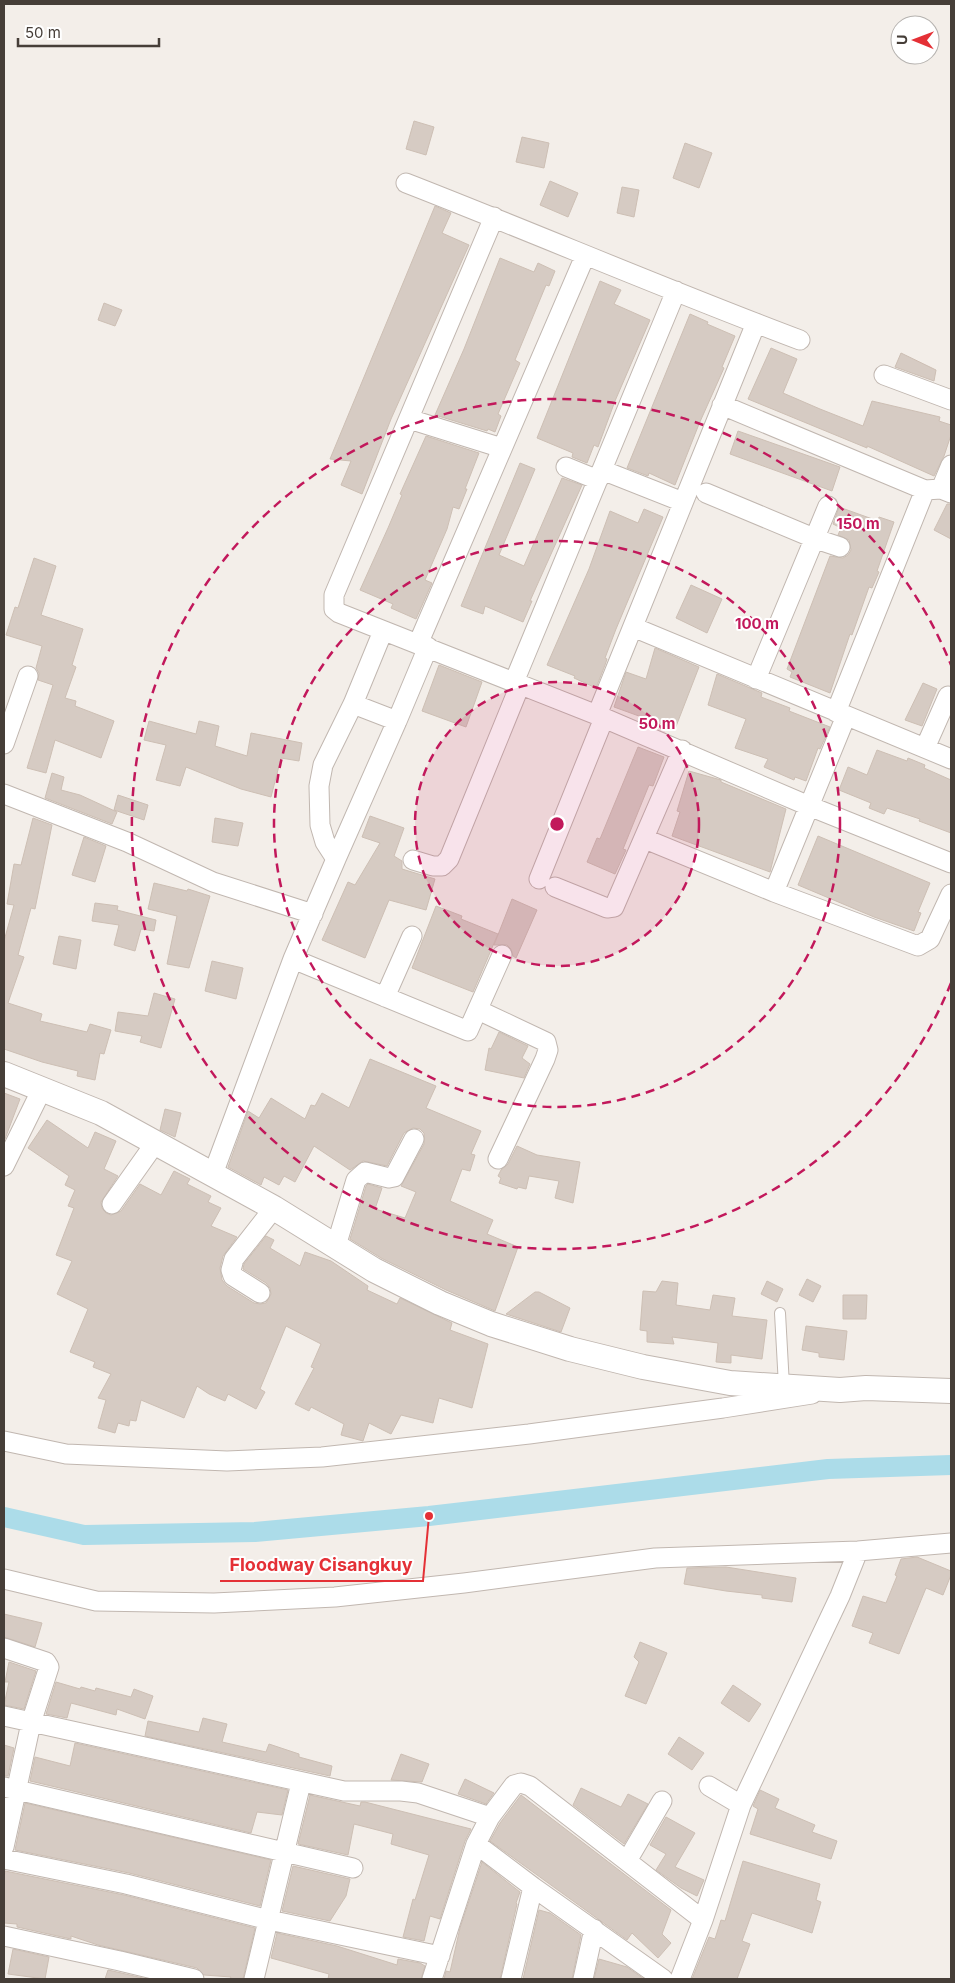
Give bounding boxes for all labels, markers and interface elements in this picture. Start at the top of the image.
scale bar [18,15,159,47]
north arrow [890,15,940,65]
text: 50 m [25,23,61,42]
text: U [893,34,910,45]
text: 150 m [836,514,880,533]
text: 100 m [735,614,779,633]
text: 50 m [639,714,675,733]
centre of rings [548,815,566,833]
callout: Floodway Cisangkuy [220,1548,423,1581]
text: Floodway Cisangkuy [229,1554,413,1575]

